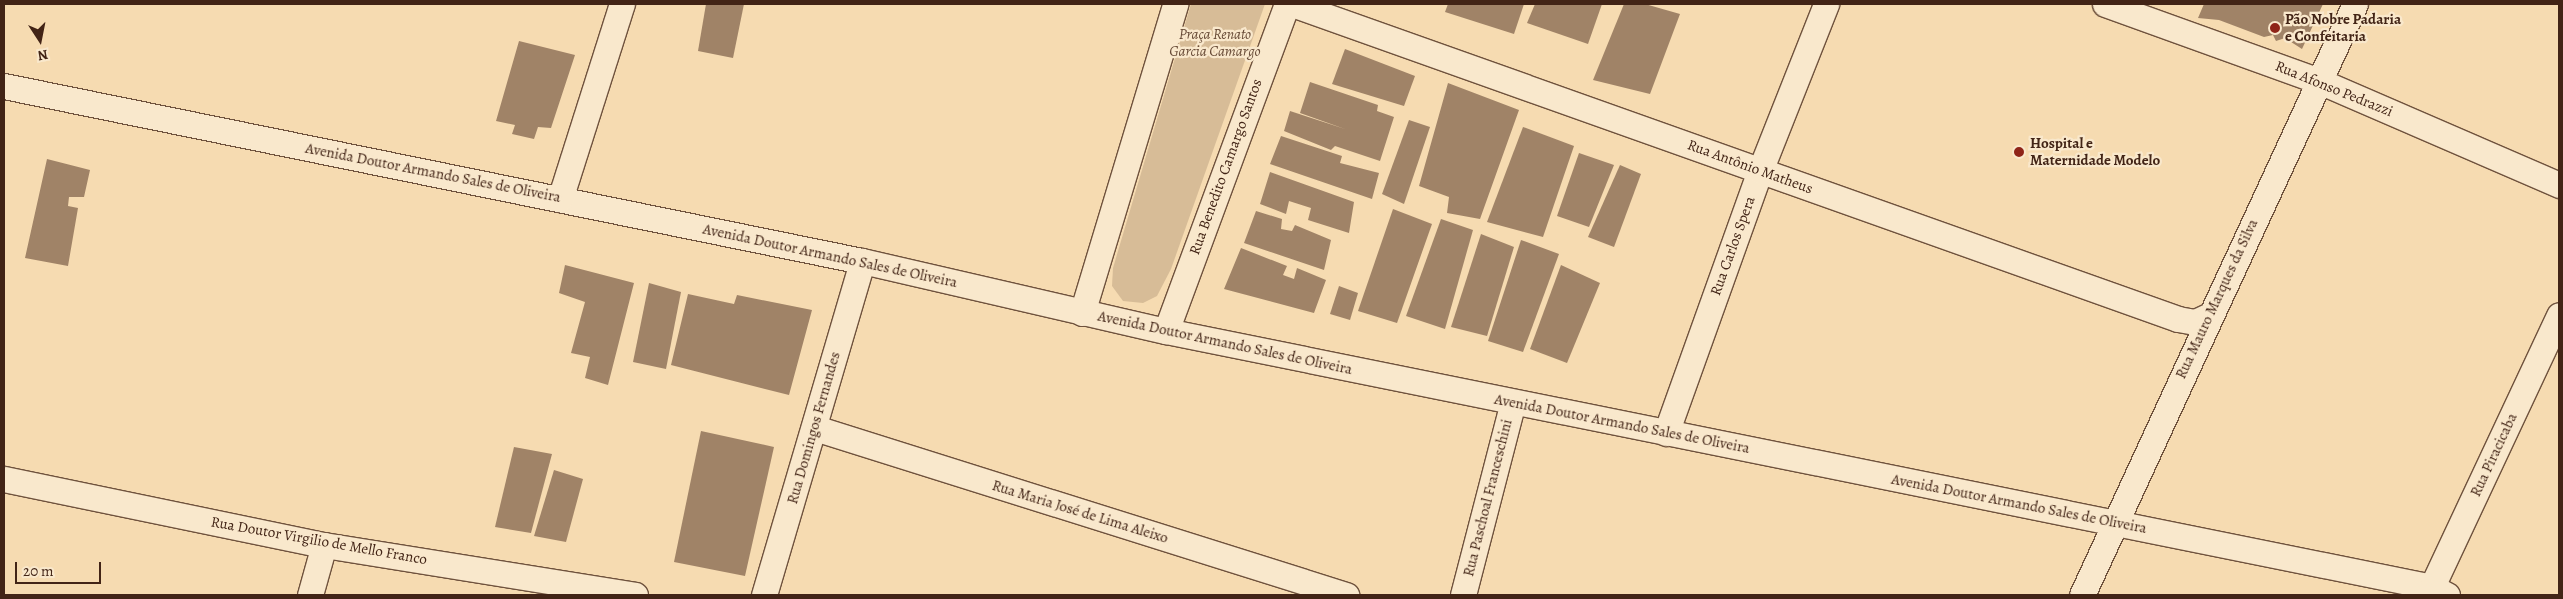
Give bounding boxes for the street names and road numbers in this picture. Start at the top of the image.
street label: Rua Afonso Pedrazzi [2273,57,2395,121]
street label: Rua Benedito Camargo Santos [1186,77,1266,257]
street label: Rua Antônio Matheus [1685,136,1815,198]
street label: Avenida Doutor Armando Sales de Oliveira [304,139,562,207]
street label: Rua Carlos Spera [1707,194,1759,298]
street label: Rua Mauro Marques da Silva [2172,216,2262,382]
street label: Avenida Doutor Armando Sales de Oliveira [701,220,959,292]
street label: Avenida Doutor Armando Sales de Oliveira [1096,307,1354,379]
street label: Rua Domingos Fernandes [784,350,844,506]
street label: Avenida Doutor Armando Sales de Oliveira [1493,390,1751,458]
street label: Rua Piracicaba [2467,410,2521,500]
street label: Rua Paschoal Franceschini [1460,418,1516,578]
street label: Avenida Doutor Armando Sales de Oliveira [1890,470,2148,538]
street label: Rua Maria José de Lima Aleixo [990,477,1170,547]
street label: Rua Doutor Virgilio de Mello Franco [210,513,428,569]

